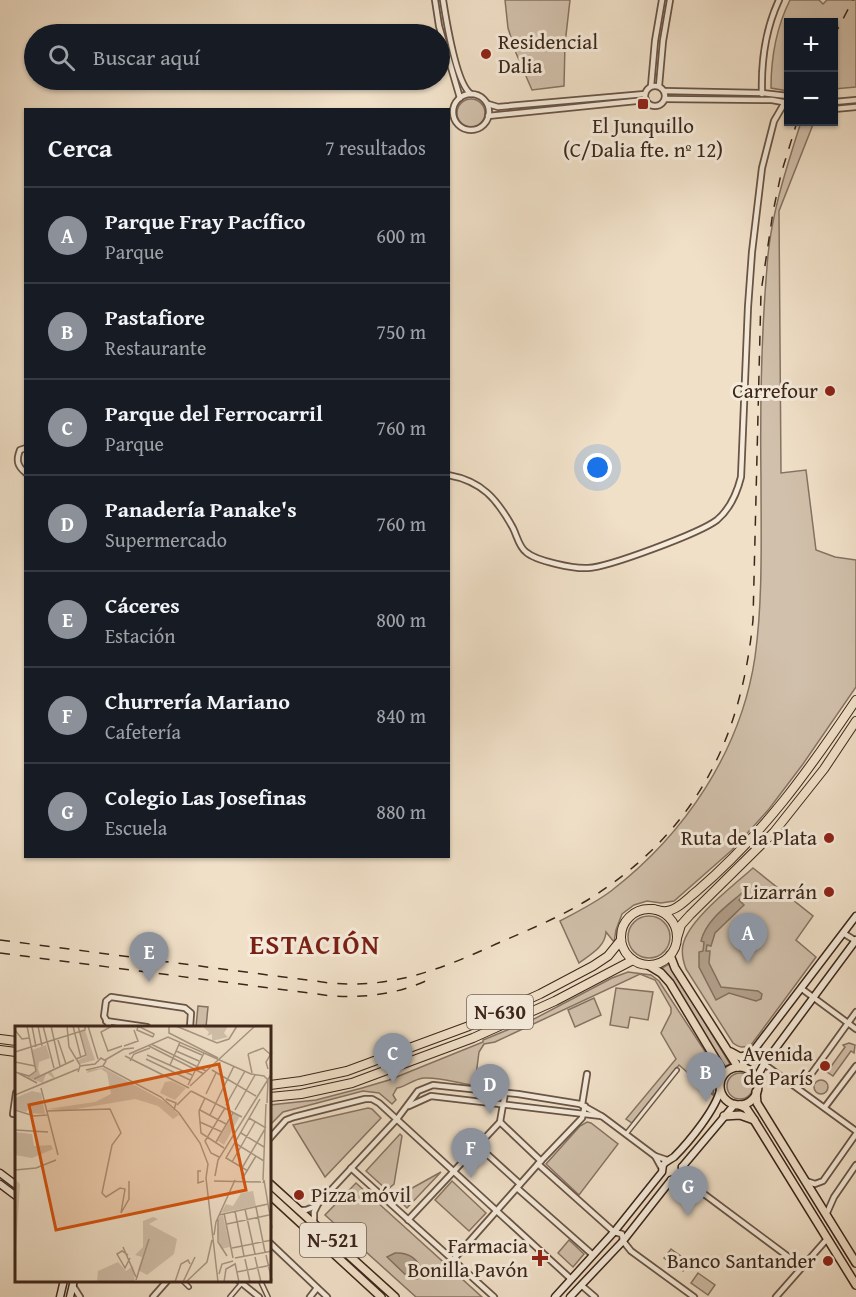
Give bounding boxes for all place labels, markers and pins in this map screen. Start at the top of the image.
place label: Residencial Dalia [498,26,598,81]
marker: Residencial Dalia [479,47,493,61]
marker: El Junquillo (C/Dalia fte. nº 12) [636,97,650,111]
place label: El Junquillo (C/Dalia fte. nº 12) [563,110,723,165]
place label: Carrefour [732,375,818,406]
marker: Carrefour [823,384,837,398]
place label: Ruta de la Plata [681,822,817,853]
marker: Ruta de la Plata [822,831,836,845]
place label: Lizarrán [743,876,817,907]
marker: Lizarrán [822,885,836,899]
pin: A [728,914,768,963]
pin: E [130,932,168,982]
pin: C [374,1034,412,1083]
place label: Avenida de París [743,1038,813,1093]
pin: B [686,1052,726,1102]
marker: Avenida de París [818,1059,832,1073]
pin: D [470,1064,510,1114]
pin: F [452,1128,490,1178]
pin: G [668,1166,708,1216]
place label: Pizza móvil [311,1179,411,1210]
marker: Pizza móvil [292,1188,306,1202]
place label: Farmacia Bonilla Pavón [407,1230,528,1285]
place label: Banco Santander [667,1245,816,1276]
marker: Farmacia Bonilla Pavón [533,1251,547,1265]
marker: Banco Santander [821,1254,835,1268]

